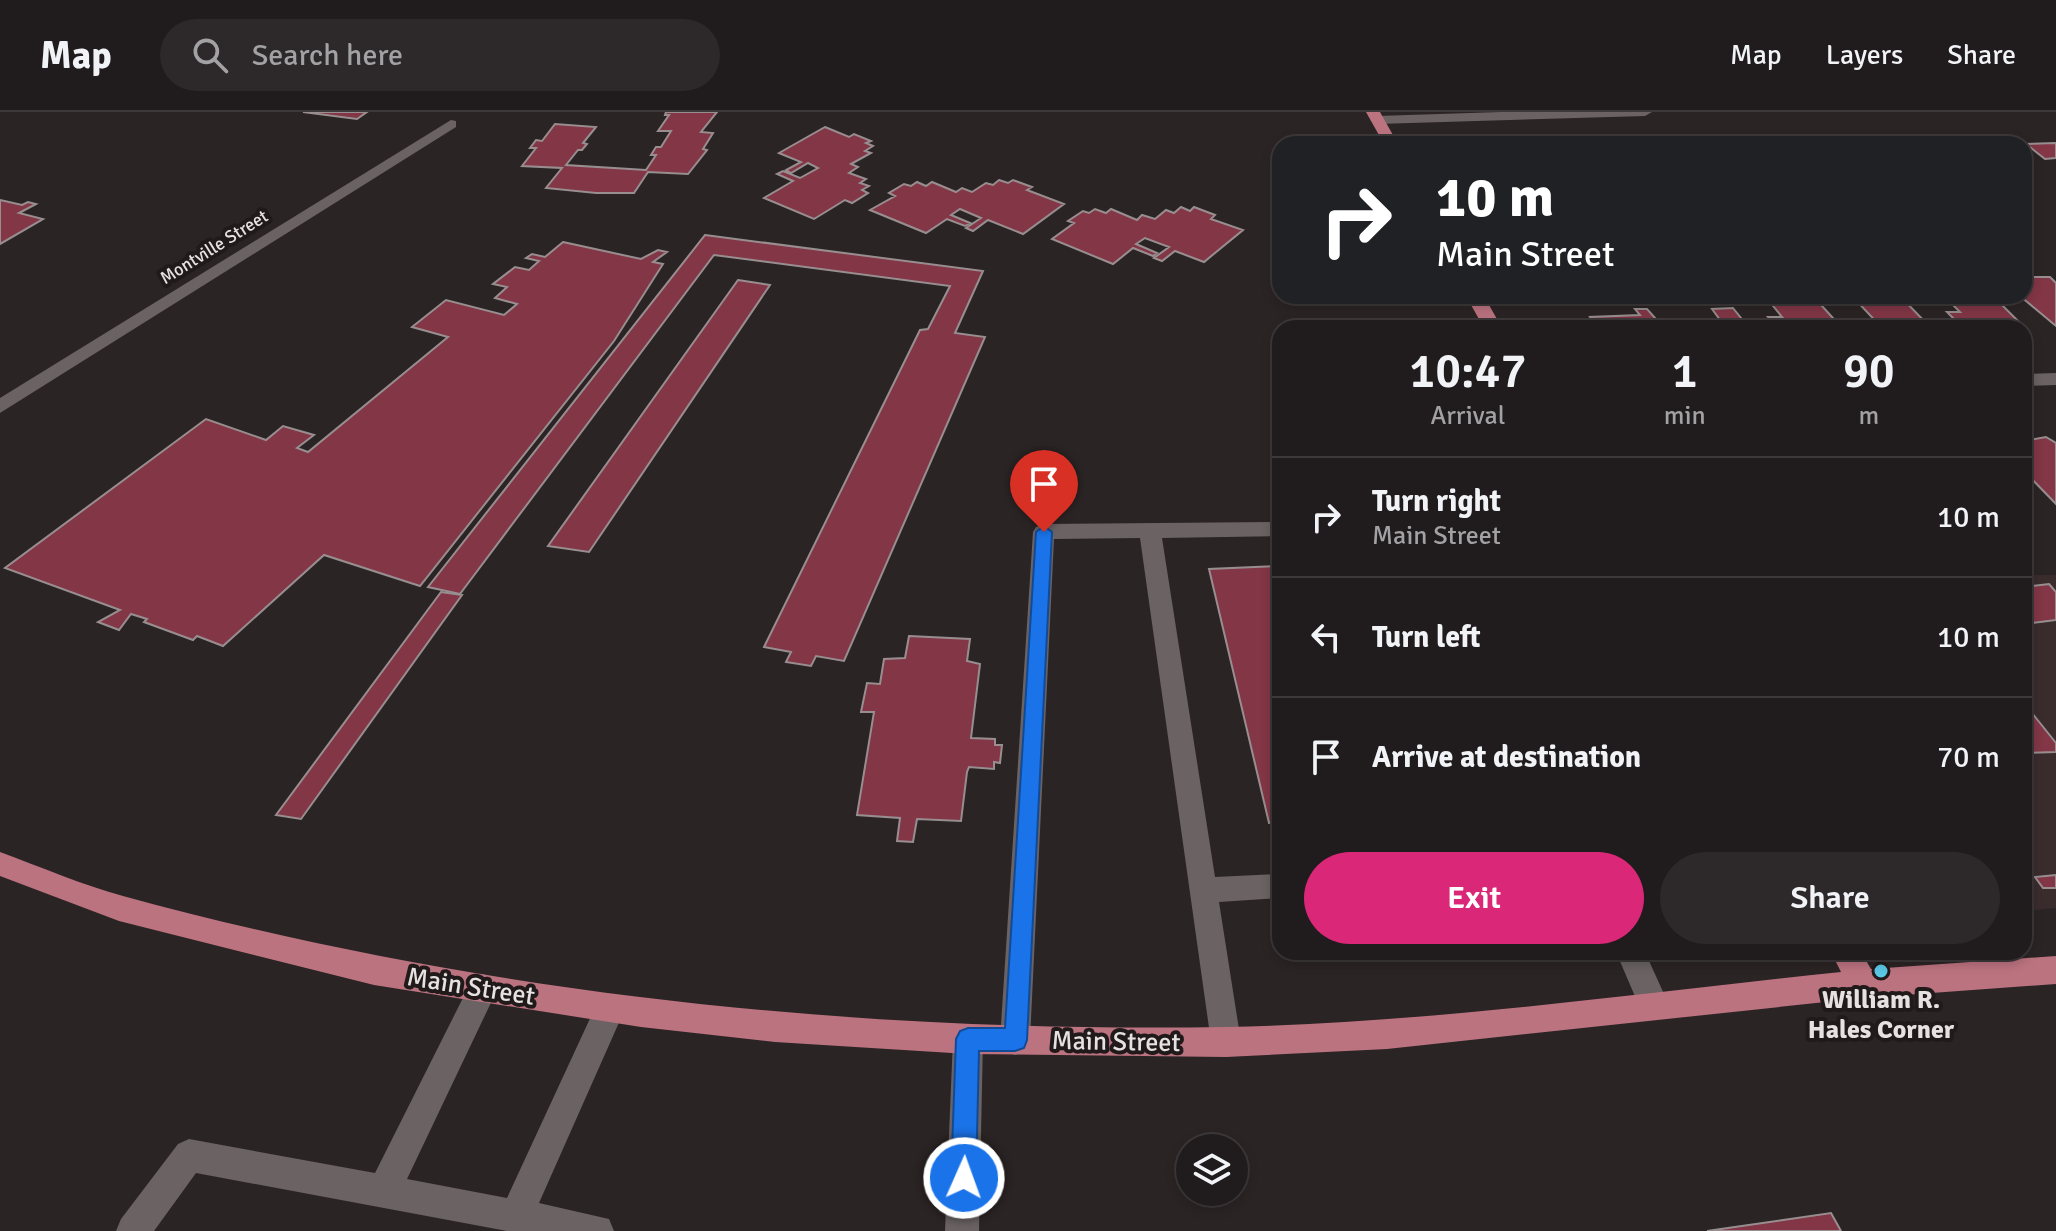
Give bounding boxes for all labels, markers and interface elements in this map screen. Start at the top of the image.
search box [160,19,720,91]
text: Map [40,32,112,79]
icon: search [188,33,232,77]
text: Search here [252,37,403,74]
text: Map [1730,38,1782,72]
text: Layers [1826,38,1903,72]
text: Share [1947,38,2016,72]
text: 10 m [1436,163,1554,232]
icon: right [1304,168,1408,272]
street label: Montville Street [156,205,272,289]
text: Main Street [1436,232,1615,277]
text: 10:47 [1409,342,1526,401]
text: 1 [1672,342,1698,401]
text: 90 [1843,342,1895,401]
text: Arrival [1430,400,1505,432]
text: min [1664,400,1706,432]
text: m [1858,400,1879,432]
pin [1010,450,1078,532]
icon: arrive [1022,462,1066,506]
text: Turn right [1372,483,1501,520]
icon: right [1304,495,1348,539]
text: 10 m [1937,499,2000,536]
text: Main Street [1372,520,1501,552]
icon: left [1304,615,1348,659]
text: Turn left [1372,619,1481,656]
text: 10 m [1937,619,2000,656]
icon: arrive [1304,735,1348,779]
text: Arrive at destination [1372,739,1641,776]
text: 70 m [1937,739,2000,776]
button: Exit [1304,852,1644,944]
button: Share [1660,852,2000,944]
street label: Main Street [405,961,537,1013]
marker: William R. Hales Corner [1872,962,1890,980]
place label: William R. Hales Corner [1808,984,1955,1046]
street label: Main Street [1051,1025,1181,1059]
map controls [1176,1134,1248,1206]
button: layers [1176,1134,1248,1206]
position arrow [922,1136,1006,1220]

